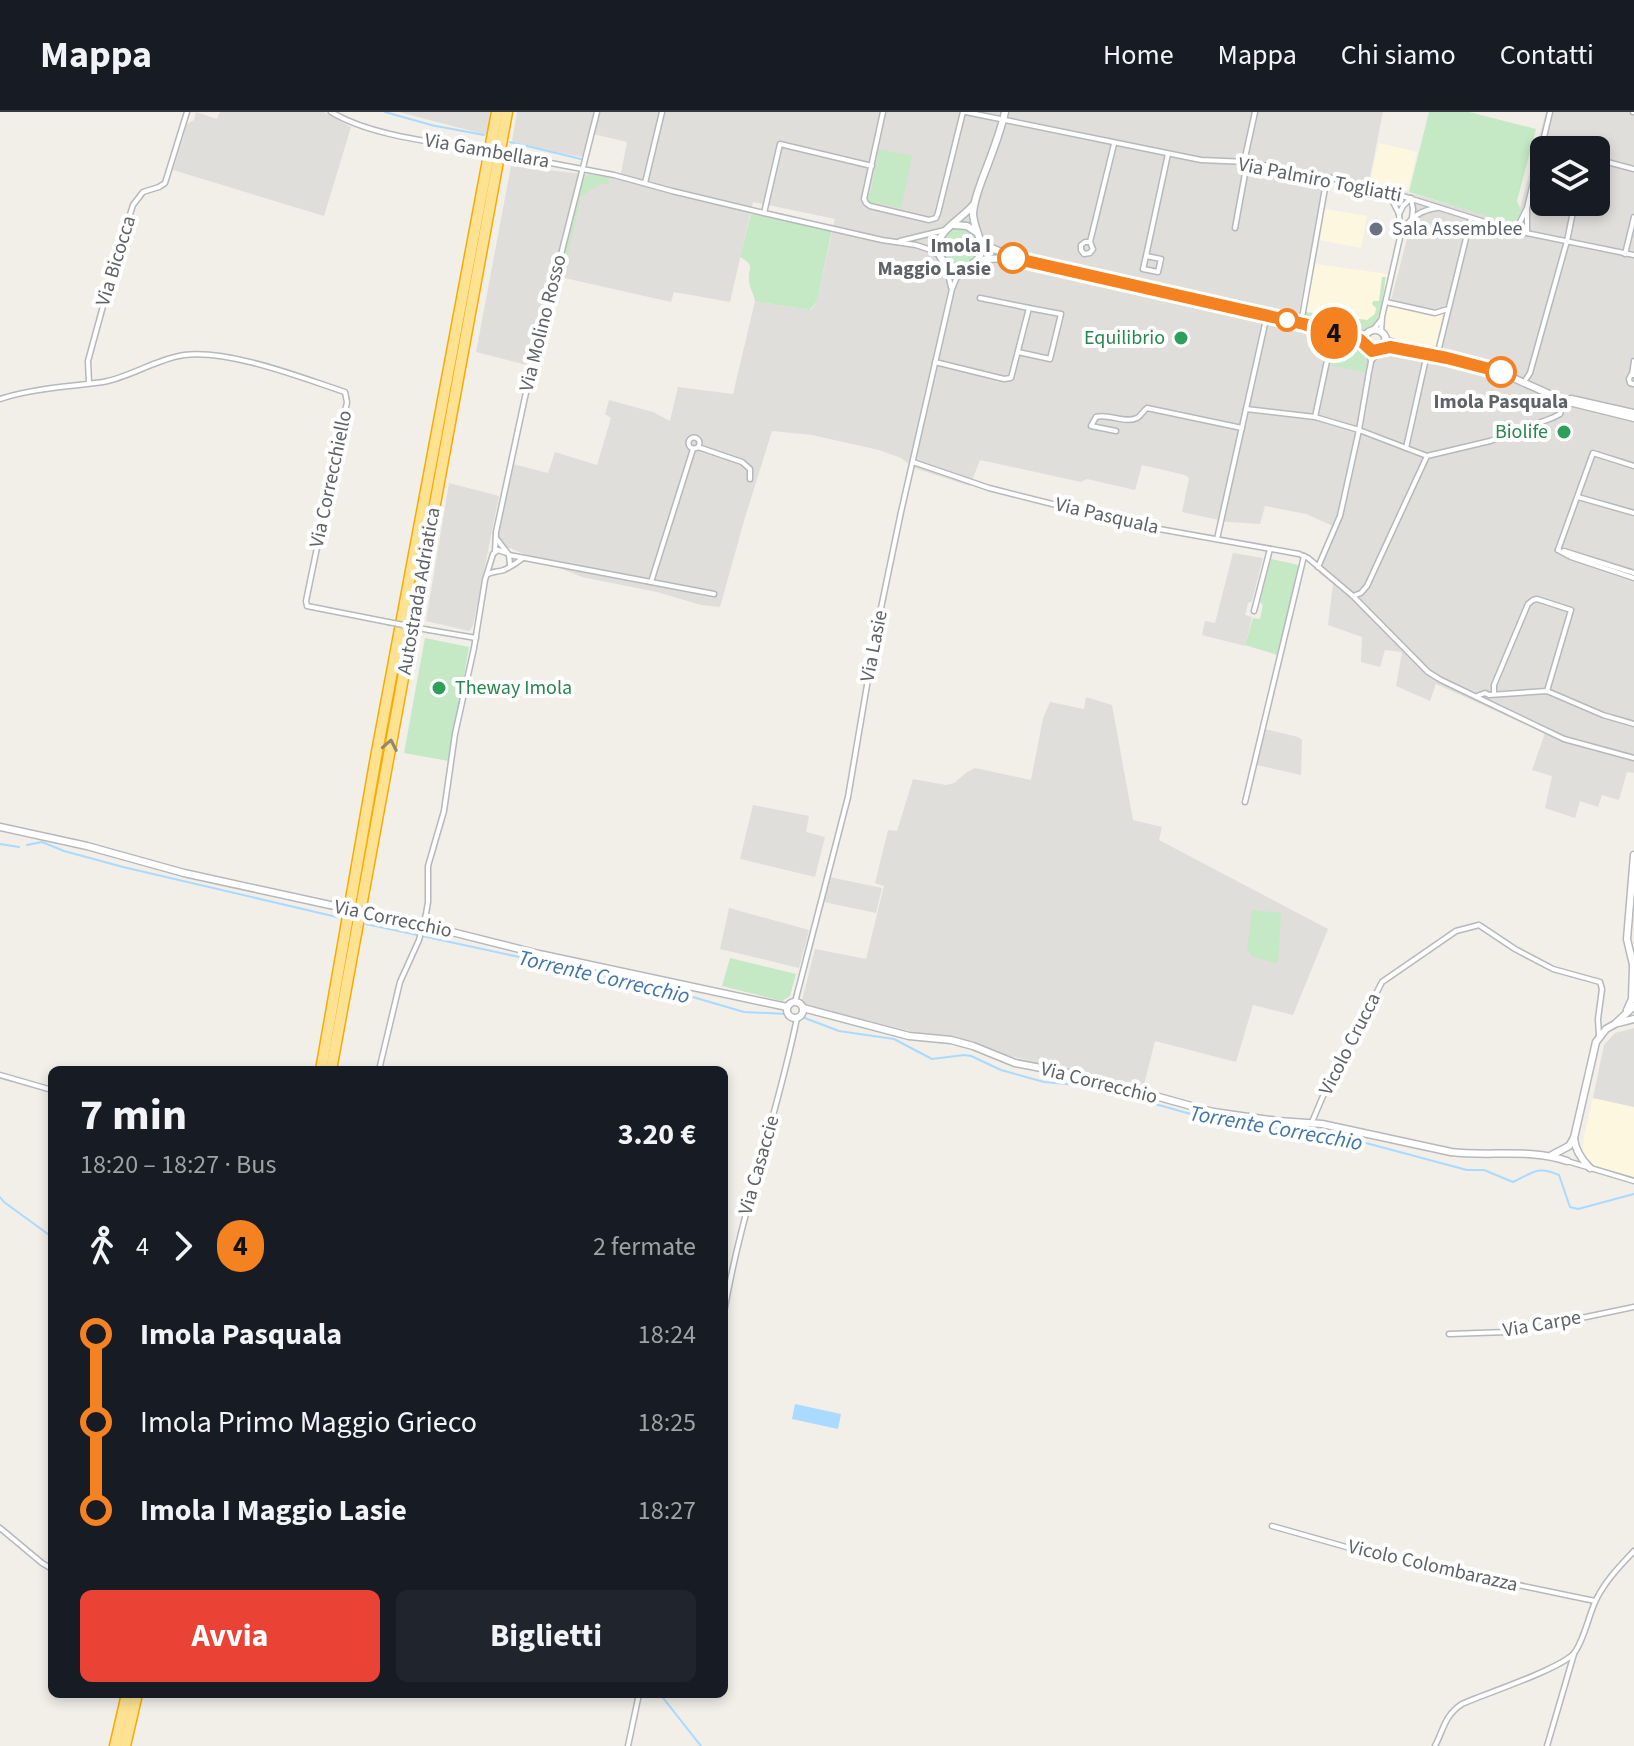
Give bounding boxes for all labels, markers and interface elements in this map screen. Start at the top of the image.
text: Mappa [40,28,152,82]
text: Home [1103,35,1174,75]
text: Mappa [1218,35,1297,75]
text: Chi siamo [1341,35,1456,75]
text: Contatti [1500,35,1594,75]
street label: Via Gambellara [422,126,552,176]
map controls [1530,136,1610,216]
button: layers [1530,136,1610,216]
street label: Via Palmiro Togliatti [1236,150,1404,210]
street label: Via Bicocca [89,212,143,310]
place label: Sala Assemblee [1392,215,1523,243]
marker: Sala Assemblee [1367,220,1385,238]
place label: Imola I Maggio Lasie [878,232,991,283]
marker: Imola I Maggio Lasie [998,243,1028,273]
street label: Via Molino Rosso [512,252,574,394]
line badge: 4 [1308,307,1360,359]
unlabelled marker [1276,309,1298,331]
text: 4 [1327,313,1341,353]
place label: Equilibrio [1084,324,1165,352]
marker: Equilibrio [1172,329,1190,347]
marker: Imola Pasquala [1486,357,1516,387]
place label: Imola Pasquala [1434,388,1568,416]
street label: Via Correcchiello [303,408,359,550]
place label: Biolife [1495,418,1548,446]
marker: Biolife [1555,423,1573,441]
street label: Via Pasquala [1052,490,1162,542]
street label: Autostrada Adriatica [390,505,448,677]
street label: Via Lasie [853,608,895,684]
place label: Theway Imola [455,674,572,702]
marker: Theway Imola [430,679,448,697]
one-way arrow [381,739,398,752]
street label: Via Correcchio [332,893,454,945]
water label: Torrente Correcchio [515,942,693,1012]
street label: Vicolo Crucca [1312,988,1388,1100]
street label: Via Correcchio [1038,1055,1160,1111]
text: 7 min [80,1084,187,1147]
water label: Torrente Correcchio [1187,1097,1365,1159]
street label: Via Casaccie [731,1112,787,1218]
text: 3.20 € [618,1113,696,1156]
text: 18:20 – 18:27 · Bus [80,1146,276,1183]
icon: walk [80,1224,124,1268]
icon: forward [161,1224,205,1268]
text: 4 [233,1226,248,1266]
text: 4 [136,1228,149,1265]
text: 2 fermate [593,1228,696,1265]
street label: Via Carpe [1501,1303,1583,1345]
text: Imola Pasquala [140,1313,342,1356]
text: 18:24 [638,1316,696,1353]
text: Imola Primo Maggio Grieco [140,1401,477,1444]
text: 18:25 [638,1404,696,1441]
text: Imola I Maggio Lasie [140,1489,407,1532]
text: 18:27 [638,1492,696,1529]
street label: Vicolo Colombarazza [1345,1533,1521,1599]
button: Avvia [80,1590,380,1682]
button: Biglietti [396,1590,696,1682]

